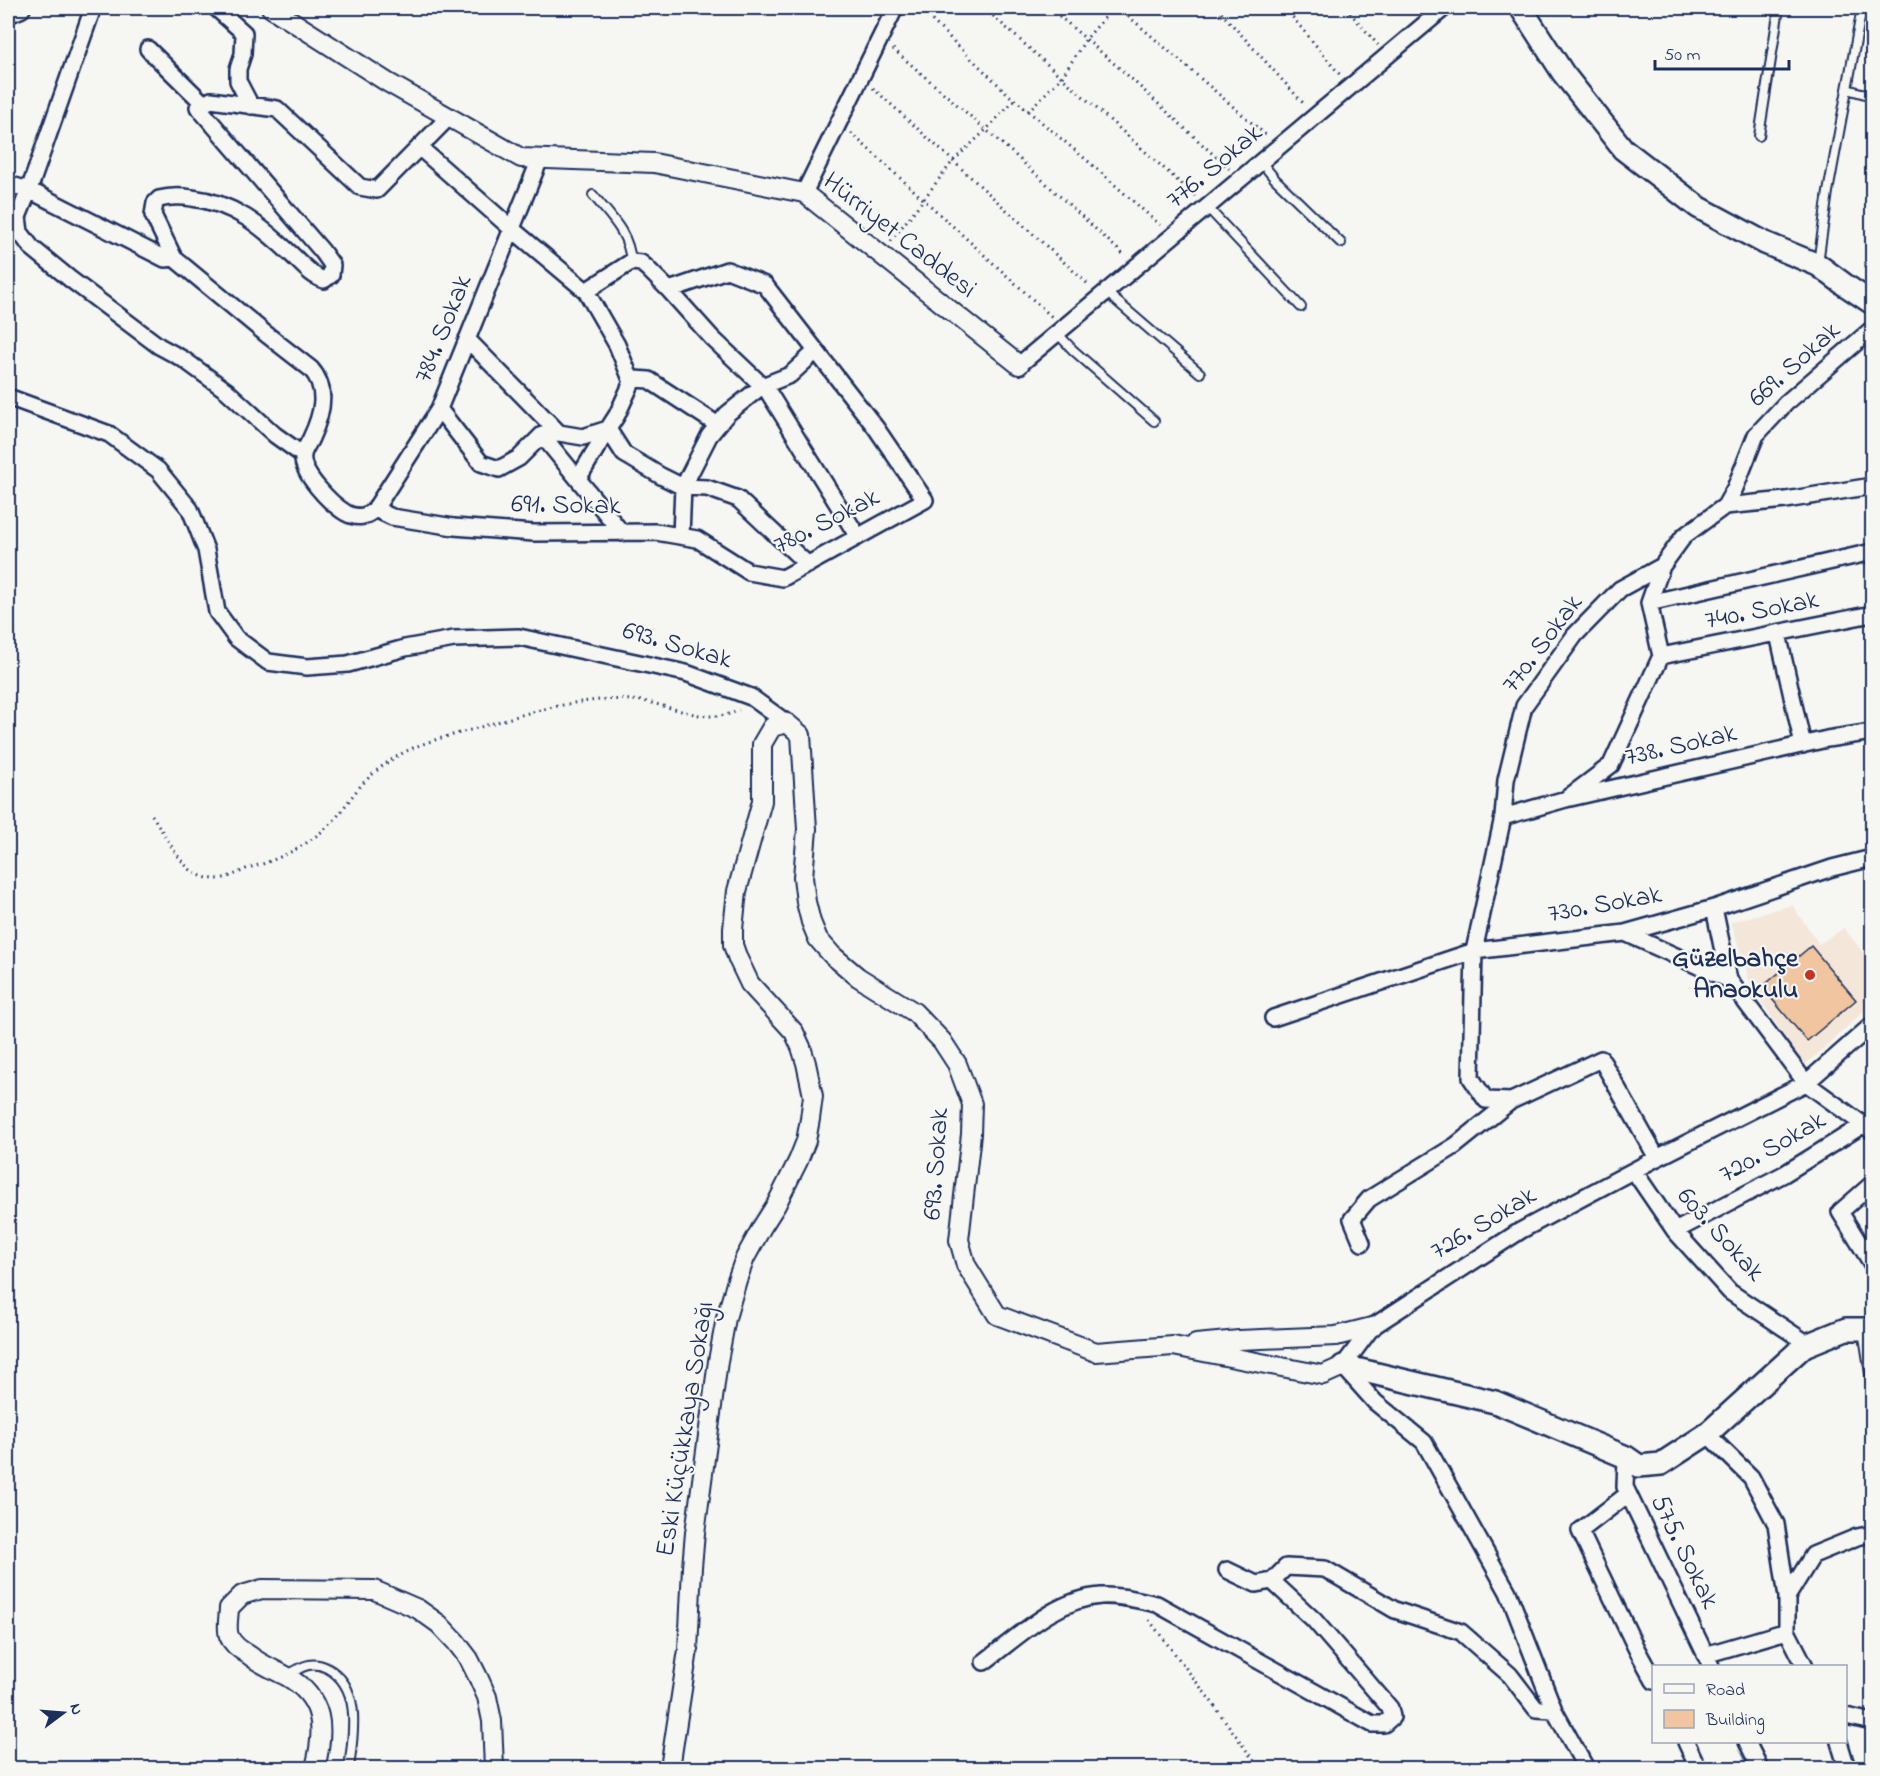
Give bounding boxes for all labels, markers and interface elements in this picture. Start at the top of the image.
scale bar [1655,33,1788,71]
text: 50 m [1664,43,1701,69]
street label: 776. Sokak [1158,115,1272,219]
street label: Hürriyet Caddesi [814,163,984,309]
street label: 784. Sokak [405,269,483,389]
street label: 669. Sokak [1740,313,1850,417]
street label: 780. Sokak [767,479,887,565]
street label: 691. Sokak [511,486,621,526]
street label: 740. Sokak [1702,581,1822,641]
street label: 770. Sokak [1493,586,1593,702]
street label: 693. Sokak [618,612,736,680]
street label: 738. Sokak [1621,714,1741,778]
street label: 730. Sokak [1545,876,1665,934]
place label: Güzelbahçe Anaokulu [1672,940,1799,1010]
marker: Güzelbahçe Anaokulu [1803,968,1817,982]
street label: 720. Sokak [1712,1102,1834,1194]
street label: 693. Sokak [914,1107,960,1221]
street label: 726. Sokak [1424,1177,1545,1271]
street label: 603. Sokak [1667,1179,1773,1291]
street label: Eski Küçükkaya Sokağı [647,1299,725,1559]
street label: 575. Sokak [1639,1488,1729,1616]
legend [1652,1665,1847,1743]
text: Road [1706,1678,1745,1704]
north arrow [33,1683,93,1743]
text: N [62,1701,89,1718]
text: Building [1705,1708,1765,1735]

